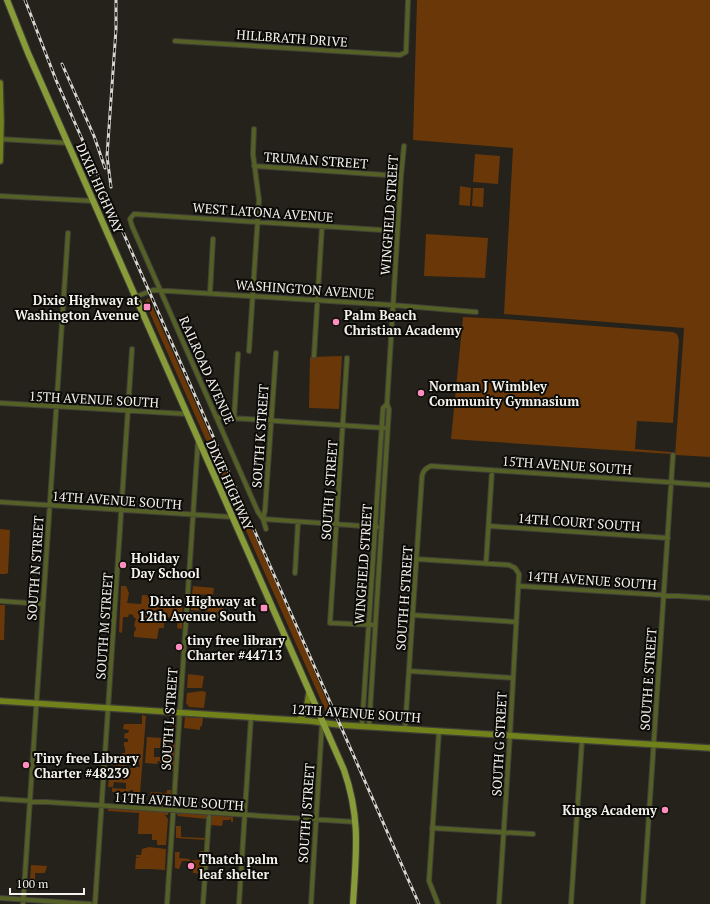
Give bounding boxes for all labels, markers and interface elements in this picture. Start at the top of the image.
street label: HILLBRATH DRIVE [236,25,348,51]
street label: DIXIE HIGHWAY [72,140,128,237]
street label: TRUMAN STREET [263,147,369,173]
street label: WINGFIELD STREET [376,154,402,276]
street label: WEST LATONA AVENUE [192,198,334,226]
street label: WASHINGTON AVENUE [235,275,375,303]
place label: Dixie Highway at Washington Avenue [15,291,140,324]
marker: Dixie Highway at Washington Avenue [142,302,152,312]
place label: Palm Beach Christian Academy [344,306,462,339]
street label: RAILROAD AVENUE [175,313,239,427]
marker: Palm Beach Christian Academy [331,317,341,327]
place label: Norman J Wimbley Community Gymnasium [429,377,579,410]
street label: SOUTH K STREET [247,383,273,489]
street label: 15TH AVENUE SOUTH [29,387,160,411]
marker: Norman J Wimbley Community Gymnasium [416,388,426,398]
street label: DIXIE HIGHWAY [202,437,258,534]
street label: SOUTH J STREET [317,439,341,541]
street label: 15TH AVENUE SOUTH [501,451,633,479]
street label: 14TH AVENUE SOUTH [51,486,183,514]
street label: WINGFIELD STREET [350,503,376,625]
street label: 14TH COURT SOUTH [517,509,641,535]
street label: SOUTH N STREET [22,515,48,621]
street label: SOUTH H STREET [391,545,417,651]
place label: Holiday Day School [131,549,200,582]
marker: Holiday Day School [118,560,128,570]
street label: 14TH AVENUE SOUTH [526,566,658,594]
street label: SOUTH M STREET [91,572,117,680]
place label: Dixie Highway at 12th Avenue South [139,592,257,625]
marker: Dixie Highway at 12th Avenue South [259,603,269,613]
street label: SOUTH E STREET [635,627,661,731]
place label: tiny free library Charter #44713 [187,631,286,664]
marker: tiny free library Charter #44713 [174,642,184,652]
street label: SOUTH L STREET [156,667,182,771]
street label: SOUTH G STREET [487,691,511,797]
street label: 12TH AVENUE SOUTH [290,699,422,727]
place label: Tiny free Library Charter #48239 [34,749,140,782]
marker: Tiny free Library Charter #48239 [21,760,31,770]
street label: SOUTH J STREET [294,762,318,864]
street label: 11TH AVENUE SOUTH [113,787,245,815]
place label: Kings Academy [562,801,658,819]
marker: Kings Academy [660,805,670,815]
place label: Thatch palm leaf shelter [199,850,278,883]
marker: Thatch palm leaf shelter [186,861,196,871]
scale bar [10,870,84,896]
text: 100 m [16,876,49,891]

